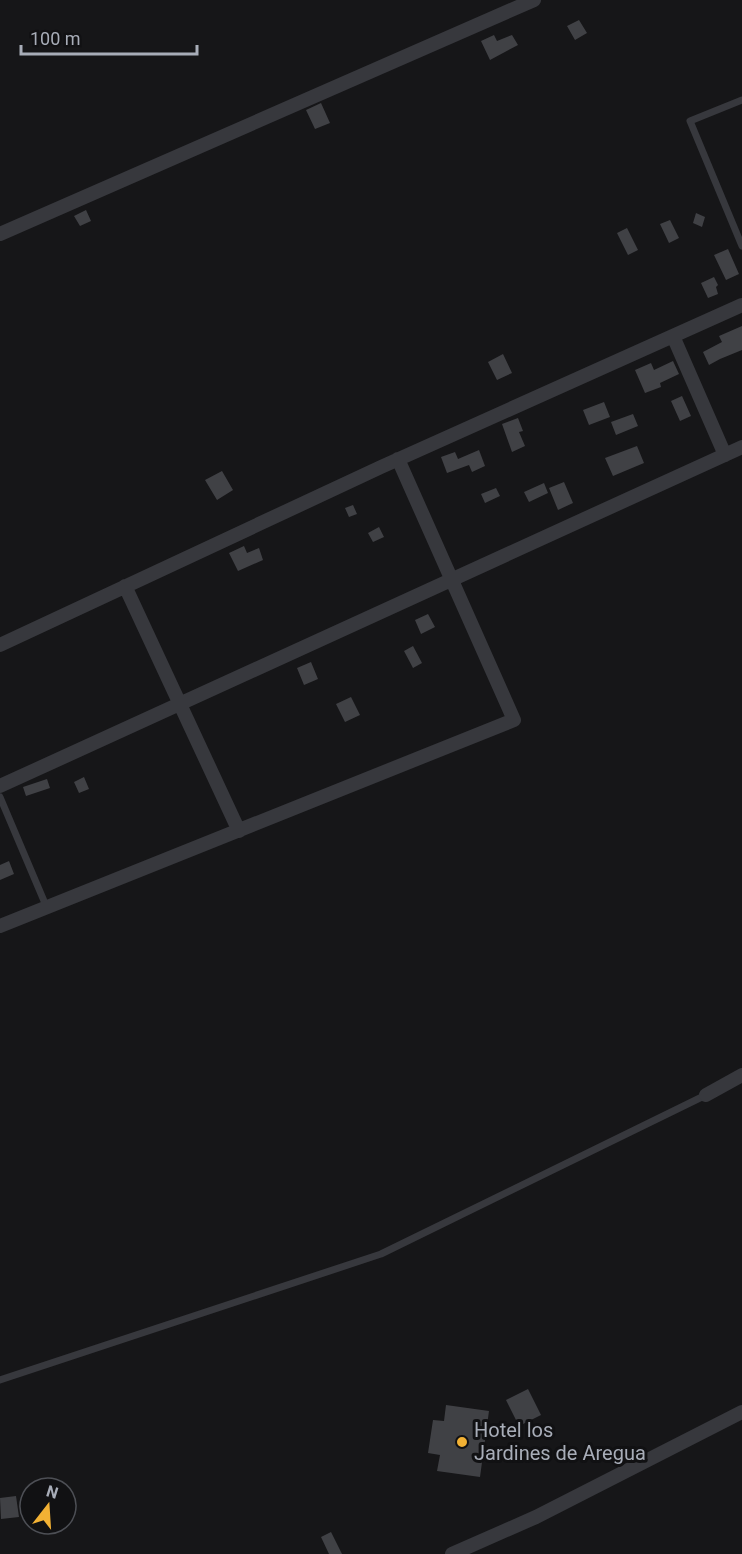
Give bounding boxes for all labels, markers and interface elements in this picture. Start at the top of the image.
scale bar [21,18,196,56]
text: 100 m [30,28,81,49]
place label: Hotel los Jardines de Aregua [474,1418,646,1465]
marker: Hotel los Jardines de Aregua [455,1435,469,1449]
north arrow [18,1476,78,1536]
text: N [44,1481,60,1503]

